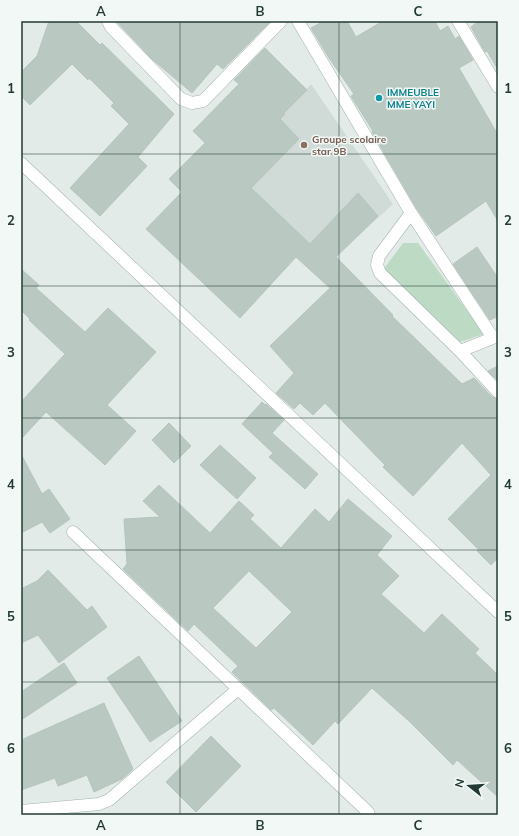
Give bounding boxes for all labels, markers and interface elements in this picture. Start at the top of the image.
text: A [96,3,106,19]
text: B [256,3,265,19]
text: C [414,3,423,19]
text: 1 [7,80,15,96]
text: 1 [504,80,512,96]
place label: IMMEUBLE MME YAYI [387,86,439,111]
marker: IMMEUBLE MME YAYI [374,93,384,103]
place label: Groupe scolaire star 9B [312,133,387,158]
marker: Groupe scolaire star 9B [299,140,309,150]
text: 2 [7,212,15,228]
text: 2 [504,212,512,228]
text: 3 [7,344,15,360]
text: 3 [504,344,512,360]
text: 4 [7,476,15,492]
text: 4 [504,476,512,492]
text: 5 [7,608,15,624]
text: 5 [504,608,512,624]
text: 6 [7,740,15,756]
text: 6 [504,740,512,756]
north arrow [449,766,489,806]
text: N [452,777,467,789]
text: A [96,817,106,833]
text: B [256,817,265,833]
text: C [414,817,423,833]

